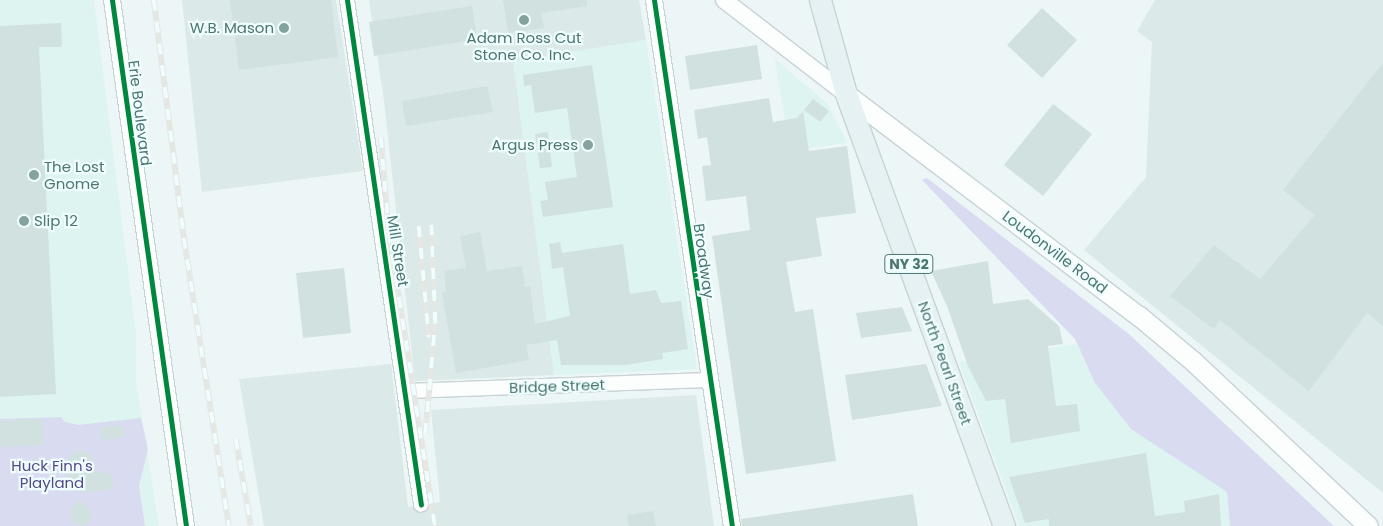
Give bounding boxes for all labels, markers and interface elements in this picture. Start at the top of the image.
marker: Adam Ross Cut Stone Co. Inc. [518,14,530,26]
place label: W.B. Mason [190,19,274,37]
marker: W.B. Mason [278,22,290,34]
place label: Adam Ross Cut Stone Co. Inc. [467,28,581,63]
street label: Erie Boulevard [125,59,155,167]
place label: Argus Press [491,136,578,154]
marker: Argus Press [582,139,594,151]
place label: The Lost Gnome [44,157,104,192]
marker: The Lost Gnome [28,169,40,181]
street label: Loudonville Road [999,207,1111,297]
place label: Slip 12 [34,212,78,230]
street label: Mill Street [383,214,413,288]
marker: Slip 12 [18,215,30,227]
street label: Broadway [690,222,718,300]
road number: NY 32 [884,252,934,276]
street label: North Pearl Street [914,299,976,427]
street label: Bridge Street [509,375,605,397]
park label: Huck Finn's Playland [11,456,93,491]

